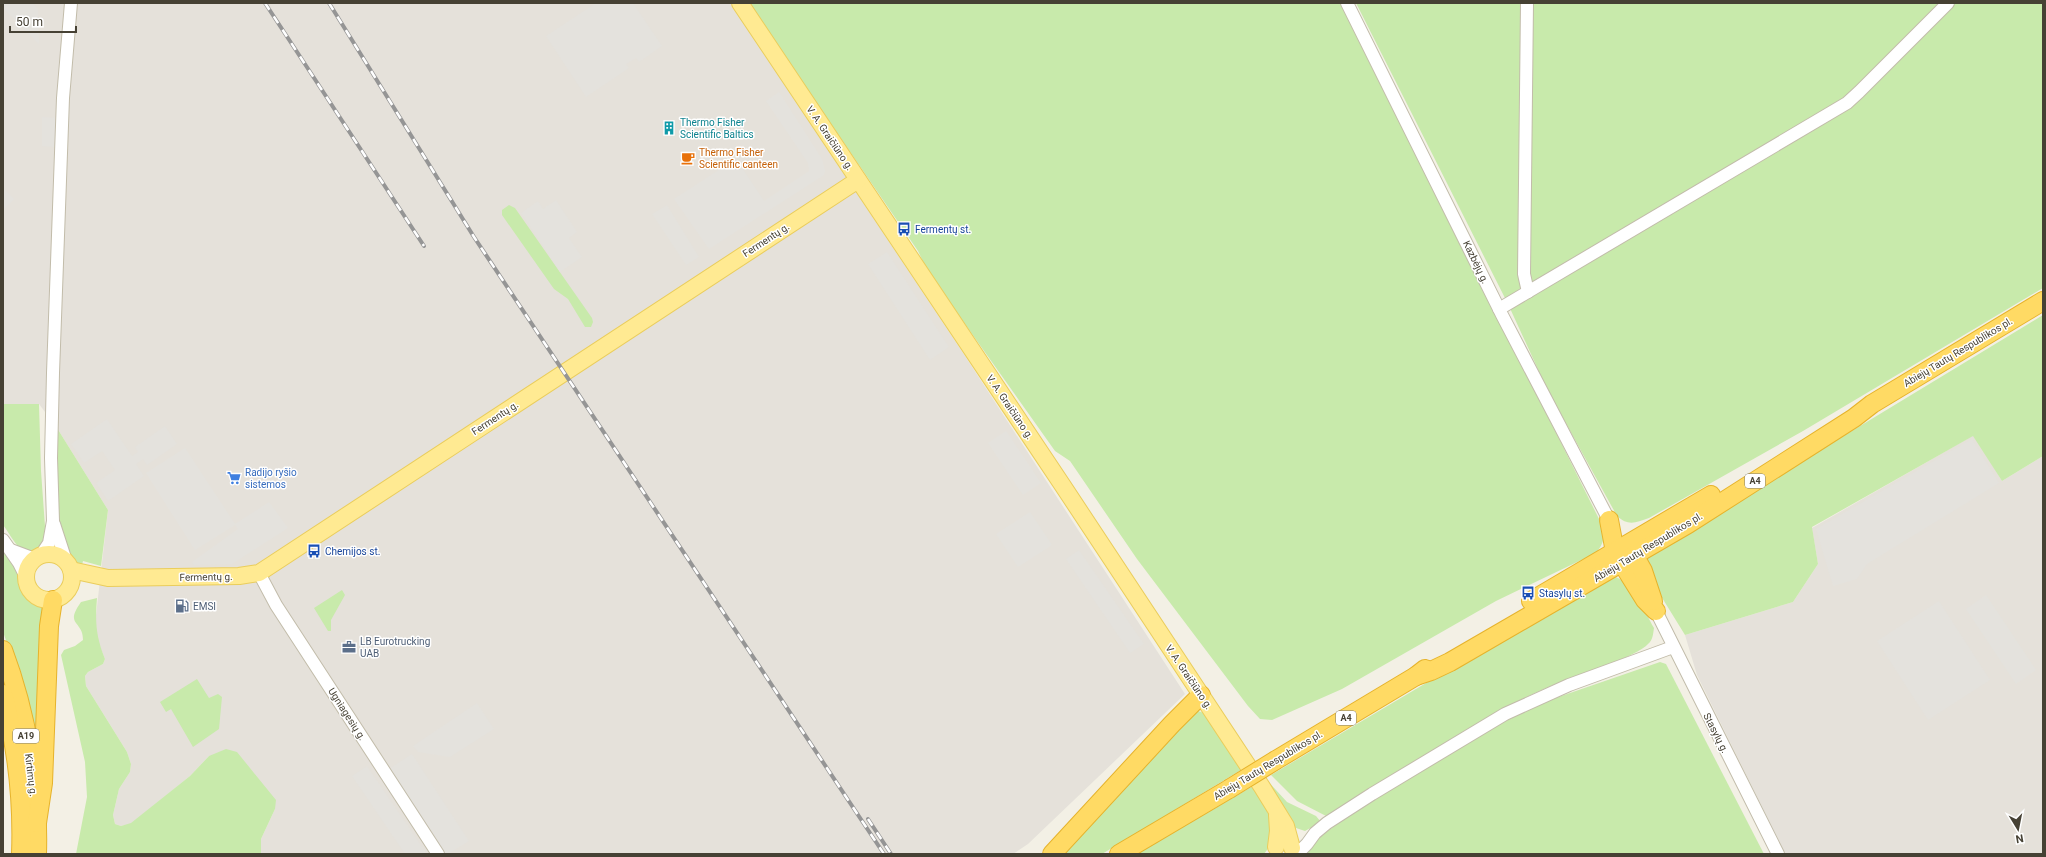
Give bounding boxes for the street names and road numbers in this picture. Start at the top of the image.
street label: V. A. Graičiūno g. [804,104,856,172]
street label: Fermentų g. [741,221,791,259]
street label: Kazbėjų g. [1461,239,1491,285]
street label: Abiejų Tautų Respublikos pl. [1902,315,2014,389]
street label: V. A. Graičiūno g. [984,373,1036,441]
street label: Fermentų g. [470,399,520,437]
road number: A4 [1745,474,1765,488]
street label: Abiejų Tautų Respublikos pl. [1592,510,1704,584]
street label: Fermentų g. [179,571,233,583]
street label: V. A. Graičiūno g. [1163,643,1215,711]
street label: Ugniagesių g. [326,686,368,742]
road number: A4 [1336,711,1356,725]
street label: Stasylų g. [1701,711,1731,755]
street label: Abiejų Tautų Respublikos pl. [1212,728,1324,802]
road number: A19 [13,729,39,743]
street label: Kirtimų g. [23,753,39,797]

